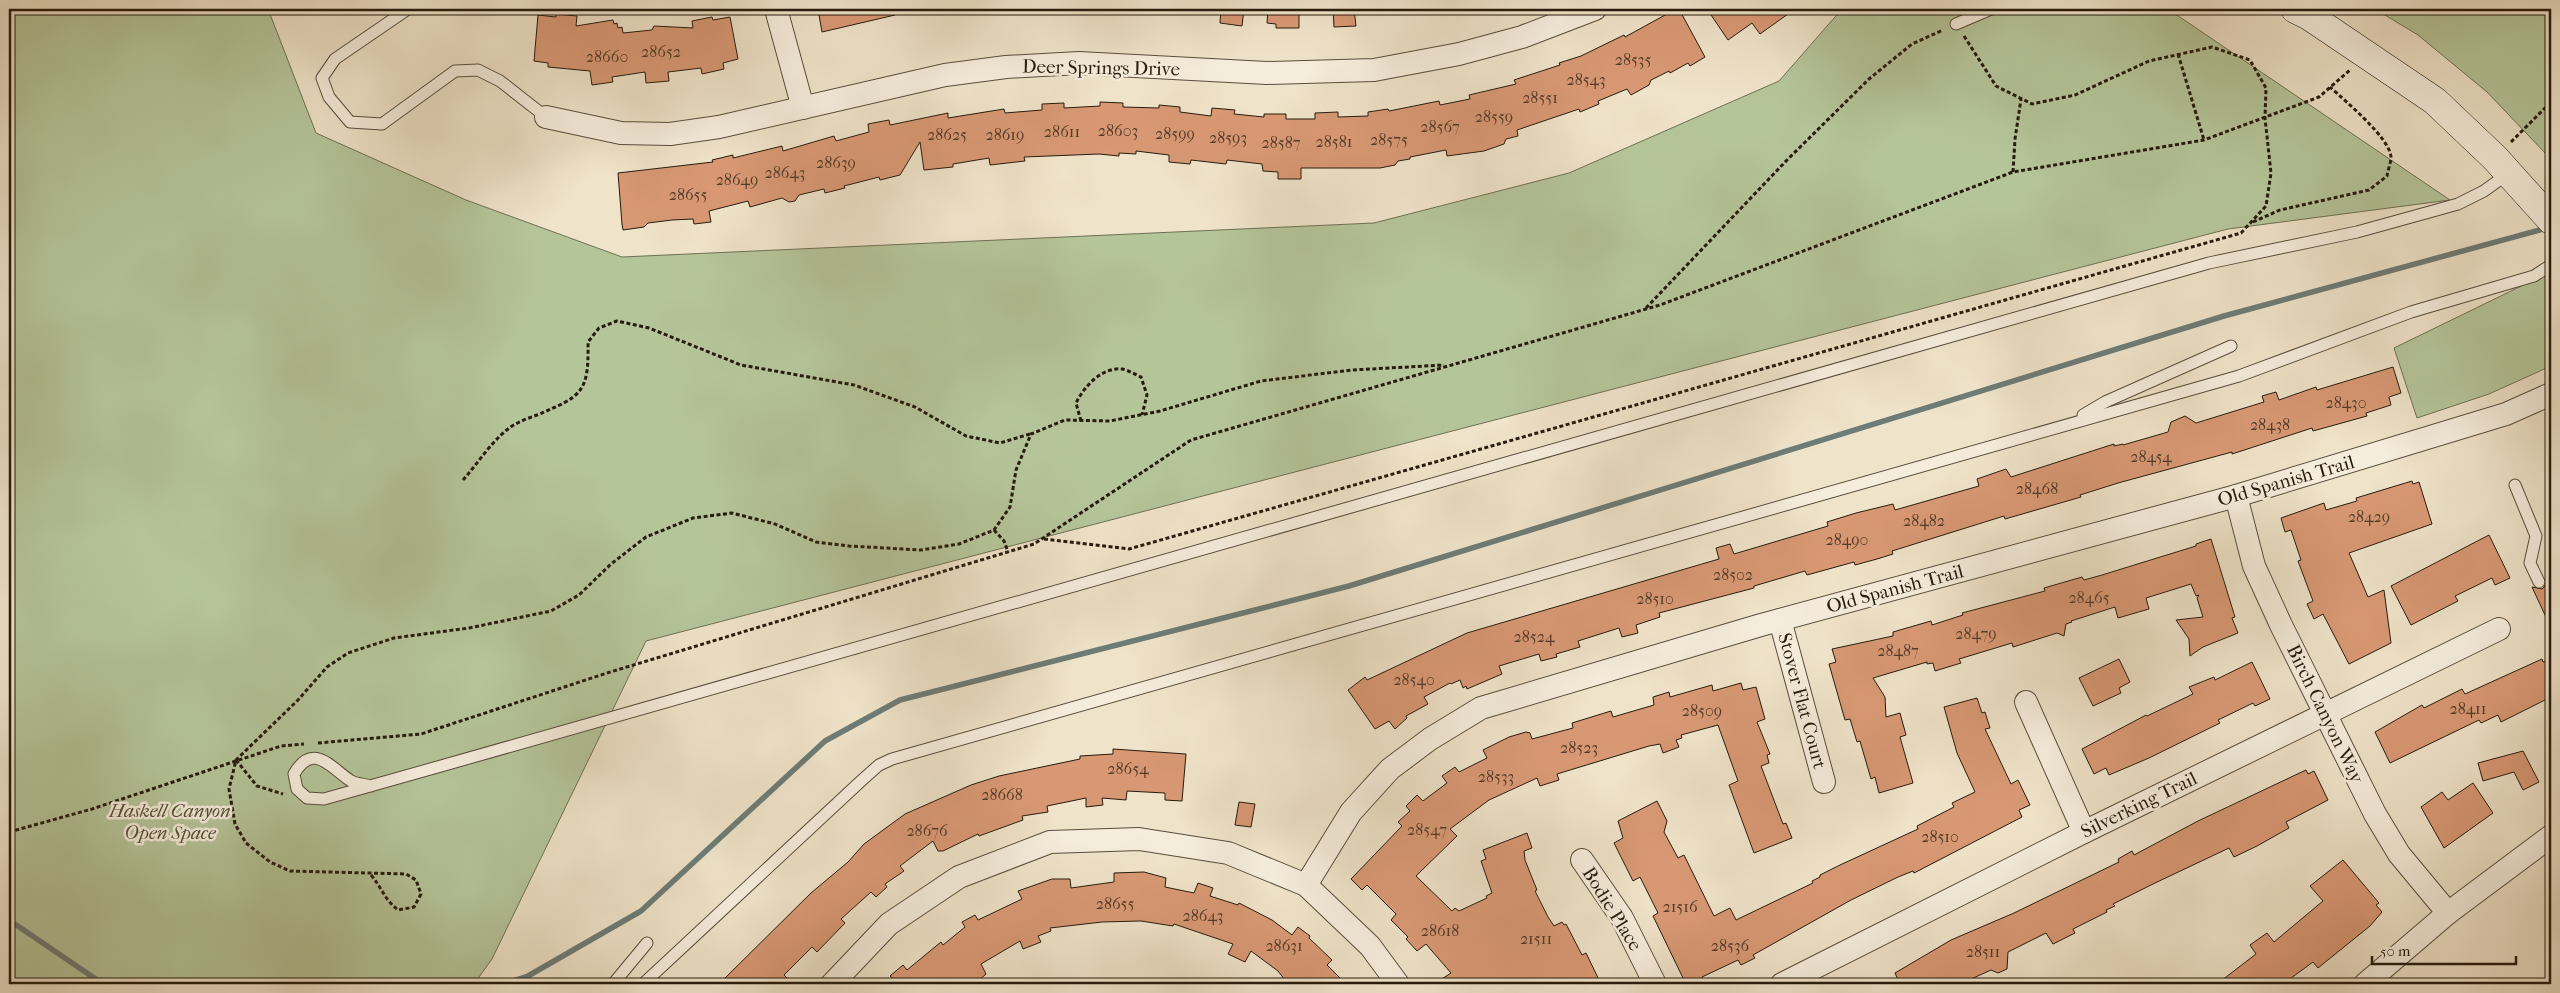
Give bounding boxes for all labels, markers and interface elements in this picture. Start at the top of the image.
house number: 28652 [641,42,681,61]
house number: 28660 [586,47,628,66]
house number: 28535 [1615,50,1651,69]
street label: Deer Springs Drive [1022,56,1180,80]
house number: 28543 [1566,70,1606,89]
house number: 28551 [1522,88,1558,107]
house number: 28559 [1475,107,1513,126]
house number: 28567 [1420,117,1460,136]
house number: 28603 [1098,121,1138,140]
house number: 28611 [1044,122,1080,141]
house number: 28599 [1155,124,1195,143]
house number: 28625 [927,125,967,144]
house number: 28619 [986,125,1024,144]
house number: 28593 [1209,128,1247,147]
house number: 28575 [1370,130,1408,149]
house number: 28581 [1316,132,1352,151]
house number: 28587 [1262,133,1301,152]
house number: 28639 [816,153,856,172]
house number: 28643 [765,163,805,182]
house number: 28649 [716,170,758,189]
house number: 28655 [669,185,707,204]
house number: 28430 [2325,393,2367,412]
house number: 28438 [2250,415,2290,434]
house number: 28454 [2130,447,2172,466]
street label: Old Spanish Trail [2215,451,2357,511]
house number: 28468 [2016,479,2058,498]
house number: 28429 [2348,507,2390,526]
house number: 28482 [1903,511,1945,530]
house number: 28490 [1826,530,1868,549]
street label: Old Spanish Trail [1824,560,1966,618]
house number: 28502 [1713,565,1753,584]
house number: 28465 [2068,588,2110,607]
house number: 28510 [1636,589,1674,608]
house number: 28479 [1955,624,1997,643]
house number: 28524 [1514,627,1555,646]
street label: Stover Flat Court [1773,631,1831,772]
house number: 28487 [1877,641,1919,660]
street label: Birch Canyon Way [2282,641,2368,788]
house number: 28540 [1393,670,1435,689]
house number: 28411 [2449,699,2487,718]
house number: 28509 [1682,701,1722,720]
house number: 28523 [1560,738,1598,757]
house number: 28654 [1107,759,1149,778]
house number: 28533 [1478,767,1514,786]
street label: Silverking Trail [2077,767,2201,843]
house number: 28668 [981,785,1023,804]
park label: Haskell Canyon Open Space [108,800,231,844]
house number: 28547 [1407,820,1447,839]
house number: 28676 [906,821,948,840]
house number: 28510 [1921,827,1959,846]
street label: Bodie Place [1578,863,1646,955]
house number: 28655 [1096,894,1134,913]
house number: 21516 [1662,897,1698,916]
house number: 28643 [1183,906,1223,925]
house number: 28618 [1421,921,1459,940]
house number: 21511 [1520,929,1552,948]
scale bar [2372,933,2516,965]
house number: 28631 [1265,936,1303,955]
house number: 28536 [1711,936,1750,955]
house number: 28511 [1966,942,2000,961]
text: 50 m [2380,942,2411,960]

